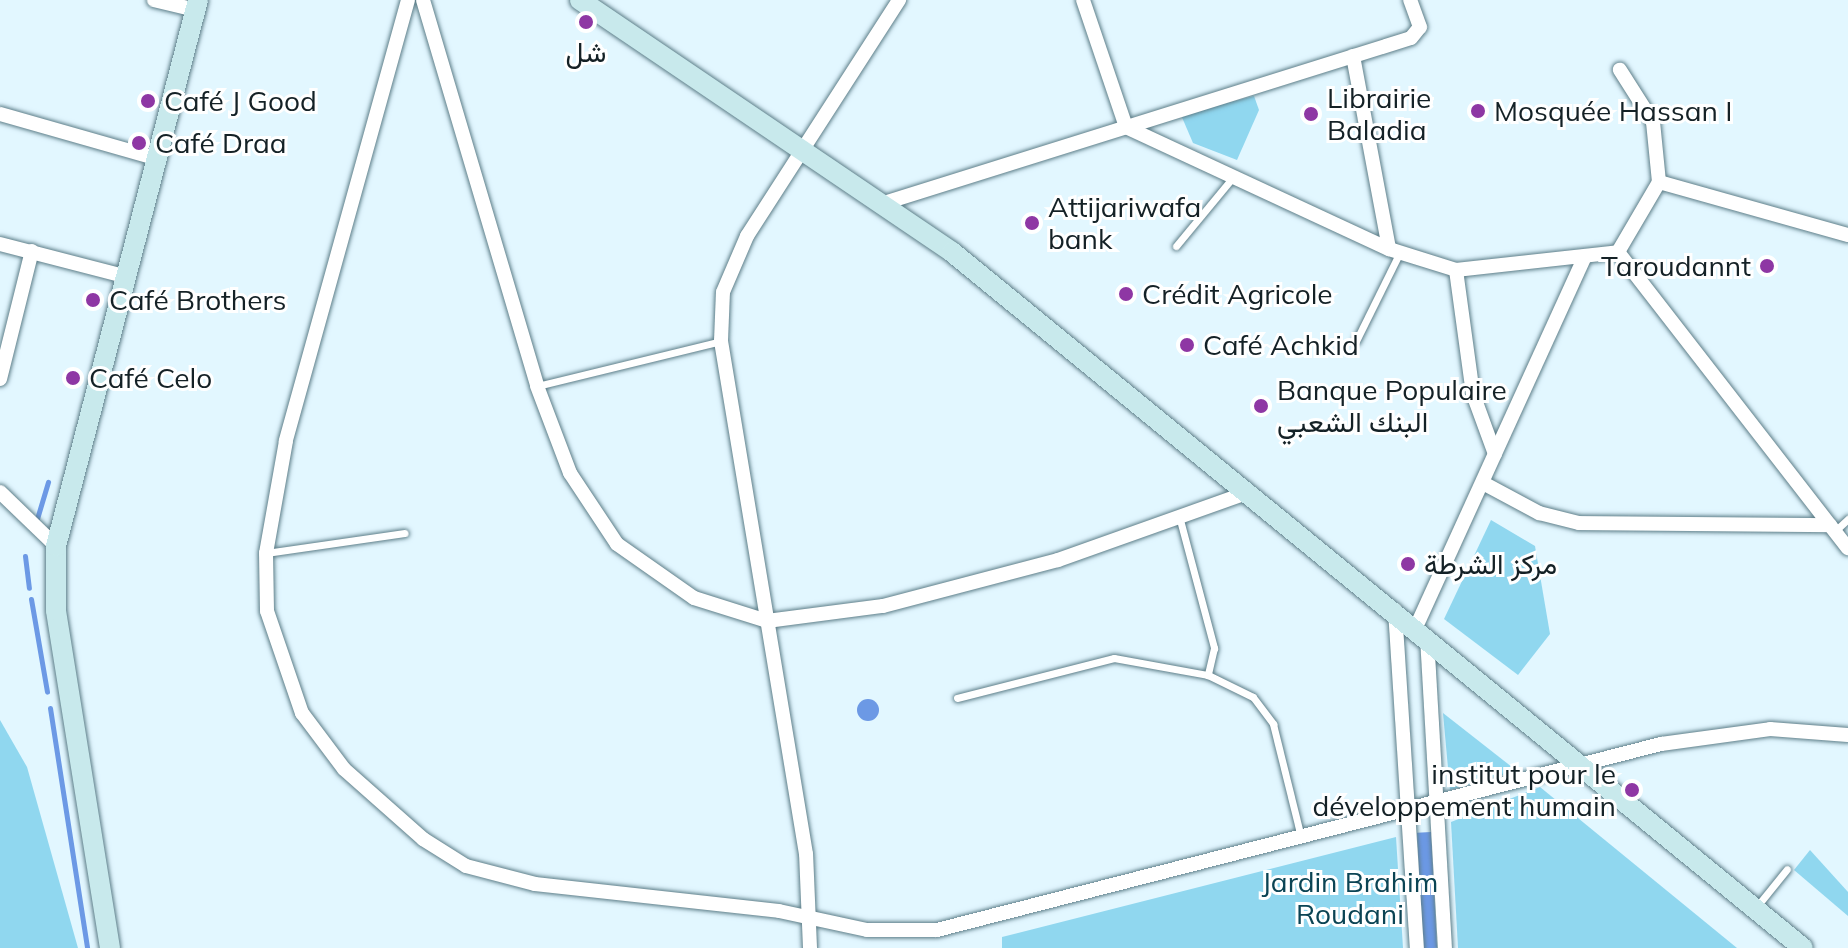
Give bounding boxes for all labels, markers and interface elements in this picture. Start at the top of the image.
marker: شل [577,13,595,31]
place label: شل [566,35,606,69]
place label: Librairie Baladia [1327,81,1431,147]
place label: Café J Good [164,84,317,118]
marker: Café J Good [139,92,157,110]
place label: Mosquée Hassan I [1494,94,1732,128]
marker: Mosquée Hassan I [1469,102,1487,120]
marker: Librairie Baladia [1302,105,1320,123]
place label: Café Draa [155,126,287,160]
marker: Café Draa [130,134,148,152]
place label: Attijariwafa bank [1048,190,1201,256]
marker: Attijariwafa bank [1023,214,1041,232]
place label: Taroudannt [1601,249,1751,283]
marker: Taroudannt [1758,257,1776,275]
place label: Crédit Agricole [1142,277,1333,311]
place label: Café Brothers [109,283,286,317]
marker: Crédit Agricole [1117,285,1135,303]
marker: Café Brothers [84,291,102,309]
place label: Café Achkid [1203,328,1359,362]
marker: Café Achkid [1178,336,1196,354]
place label: Café Celo [89,361,212,395]
marker: Café Celo [64,369,82,387]
place label: Banque Populaire البنك الشعبي [1277,373,1507,439]
marker: Banque Populaire البنك الشعبي [1252,397,1270,415]
place label: مركز الشرطة [1424,547,1557,581]
marker: مركز الشرطة [1399,555,1417,573]
place label: institut pour le développement humain [1312,757,1616,823]
marker: institut pour le développement humain [1623,781,1641,799]
park label: Jardin Brahim Roudani [1262,865,1438,931]

